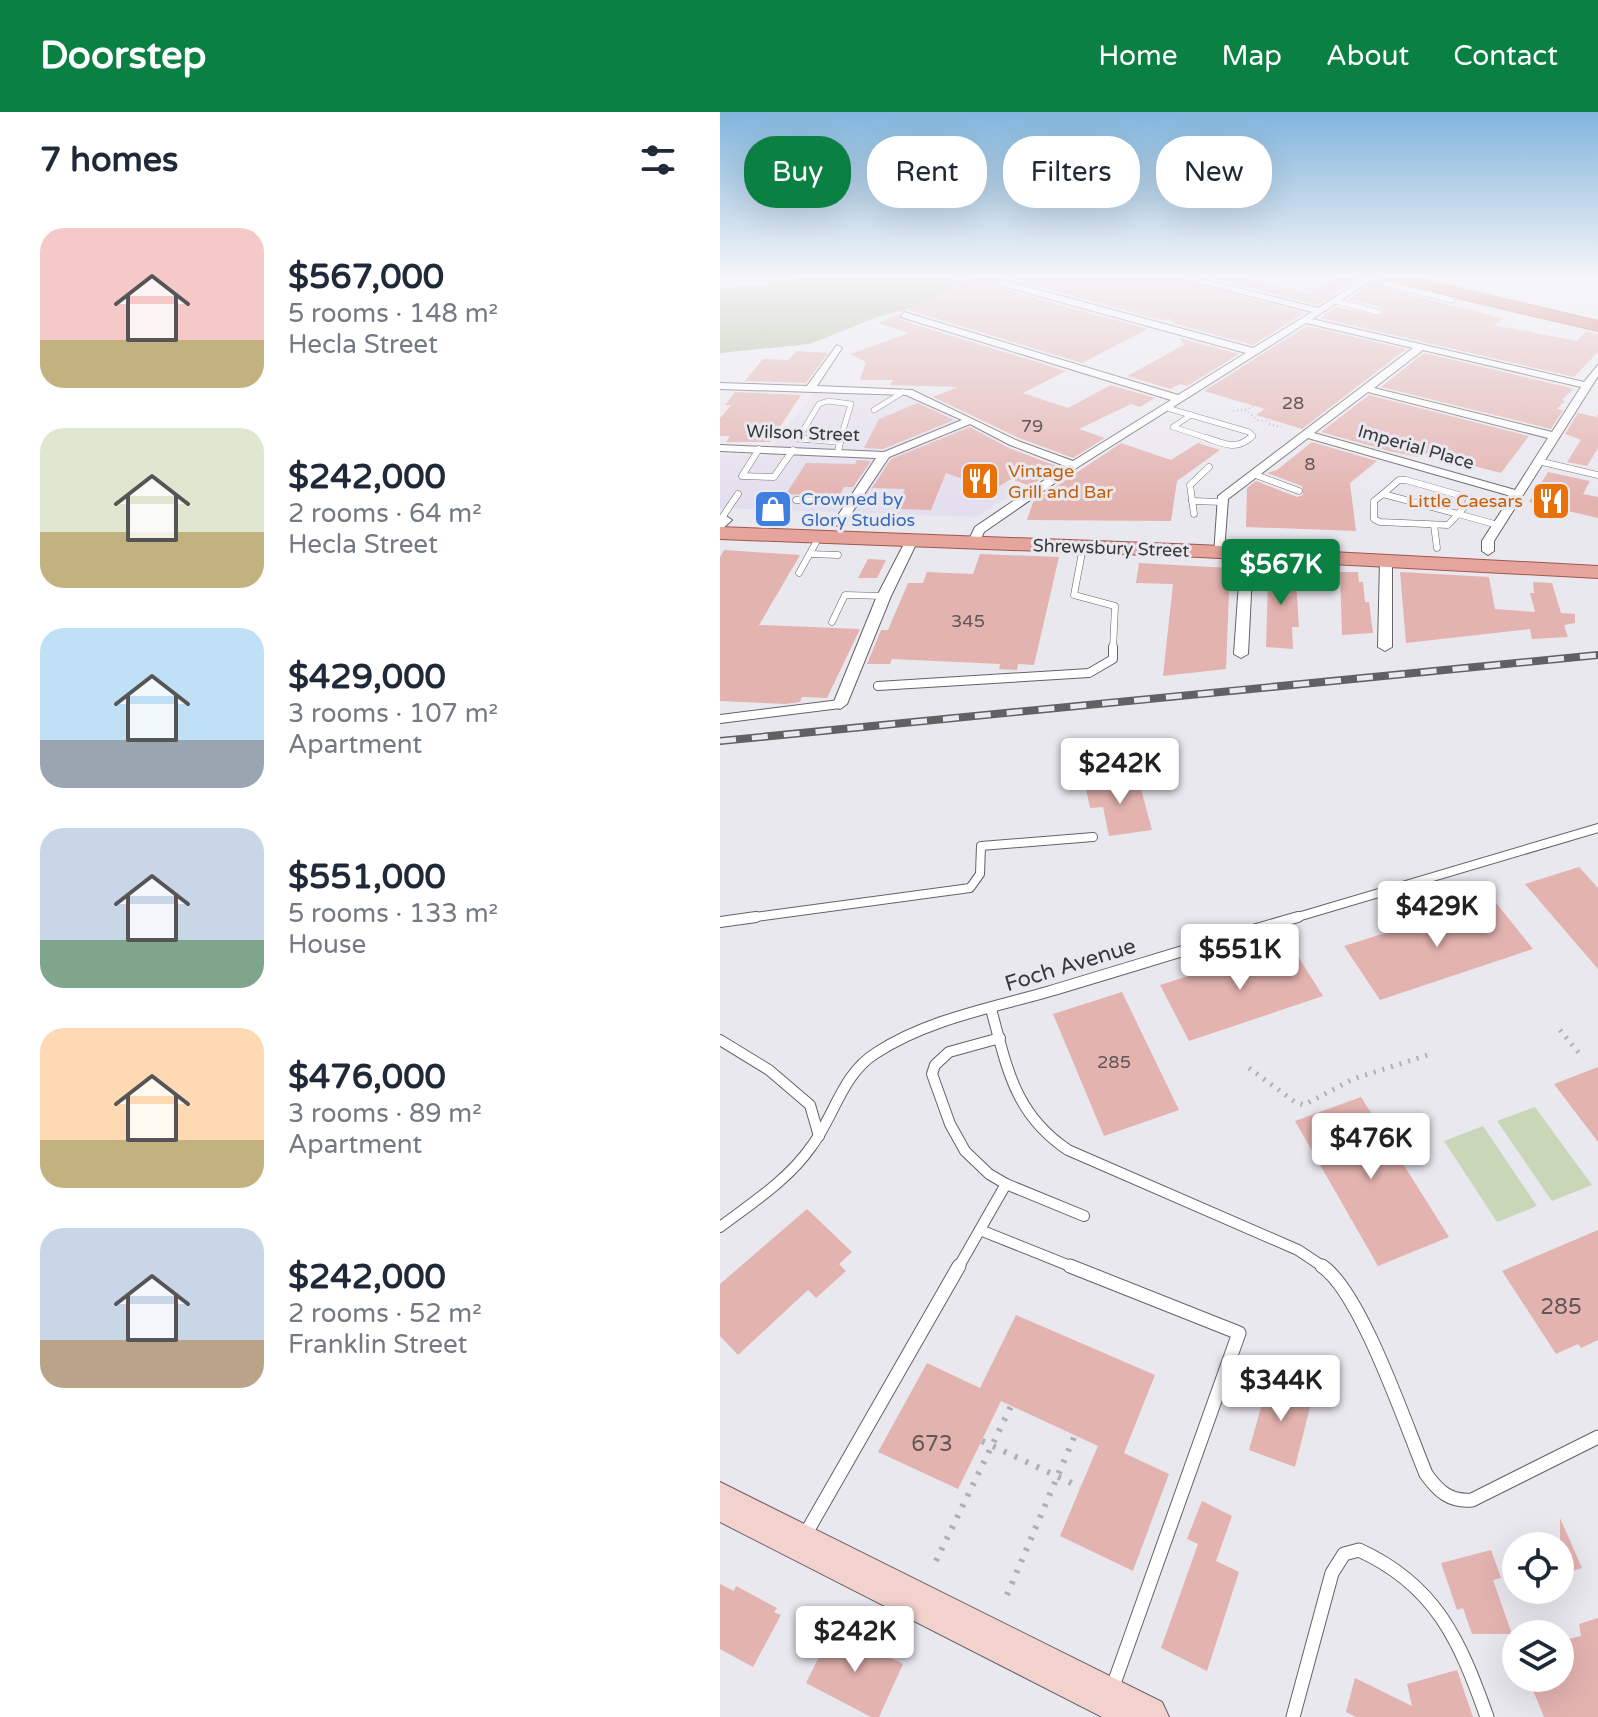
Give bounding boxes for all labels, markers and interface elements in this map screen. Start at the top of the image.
text: Doorstep [40,33,206,79]
text: Home [1098,39,1178,73]
text: Map [1222,39,1282,73]
text: About [1326,39,1409,73]
text: Contact [1453,39,1558,73]
chip: Buy [744,136,851,208]
chip: Rent [867,136,987,208]
chip: Filters [1003,136,1140,208]
chip: New [1156,136,1272,208]
icon: filters [636,138,680,182]
text: 7 homes [40,140,178,181]
text: $567,000 [288,257,444,298]
icon: home [104,260,200,356]
text: 5 rooms · 148 m² [288,298,498,329]
text: Hecla Street [288,329,438,360]
house number: 28 [1282,392,1304,414]
house number: 79 [1021,415,1043,437]
street label: Wilson Street [746,420,860,446]
street label: Imperial Place [1355,420,1477,474]
house number: 8 [1304,453,1316,475]
text: $242,000 [288,457,446,498]
icon: home [104,460,200,556]
restaurant icon: Vintage Grill and Bar [959,460,1001,502]
place label: Vintage Grill and Bar [1008,460,1113,503]
restaurant icon: Little Caesars [1530,480,1572,522]
shop icon: Crowned by Glory Studios [752,488,794,530]
place label: Crowned by Glory Studios [801,488,915,531]
place label: Little Caesars [1408,490,1523,512]
text: 2 rooms · 64 m² [288,498,482,529]
text: Hecla Street [288,529,438,560]
street label: Shrewsbury Street [1032,534,1190,562]
pin: $567K [1225,539,1337,607]
text: $567K [1240,549,1322,580]
house number: 345 [951,610,985,632]
text: $429,000 [288,657,446,698]
icon: home [104,660,200,756]
text: 3 rooms · 107 m² [288,698,498,729]
text: Apartment [288,729,422,760]
pin: $242K [1064,738,1176,806]
text: $242K [1079,748,1161,779]
text: $551,000 [288,857,446,898]
icon: home [104,860,200,956]
pin: $429K [1381,881,1493,949]
text: $429K [1396,891,1478,922]
text: 5 rooms · 133 m² [288,898,498,929]
pin: $551K [1184,924,1296,992]
text: House [288,929,366,960]
street label: Foch Avenue [1002,933,1139,997]
text: $551K [1199,934,1281,965]
house number: 285 [1097,1051,1131,1073]
text: $476,000 [288,1057,446,1098]
icon: home [104,1060,200,1156]
text: 3 rooms · 89 m² [288,1098,482,1129]
pin: $476K [1315,1113,1427,1181]
text: $476K [1330,1123,1412,1154]
text: Apartment [288,1129,422,1160]
text: $242,000 [288,1257,446,1298]
icon: home [104,1260,200,1356]
house number: 285 [1540,1294,1582,1320]
text: 2 rooms · 52 m² [288,1298,482,1329]
text: Franklin Street [288,1329,468,1360]
pin: $344K [1225,1355,1337,1423]
text: $344K [1240,1365,1322,1396]
house number: 673 [911,1431,953,1457]
map controls [1502,1532,1574,1692]
button: locate [1502,1532,1574,1604]
pin: $242K [799,1606,911,1674]
text: $242K [814,1616,896,1647]
button: layers [1502,1620,1574,1692]

